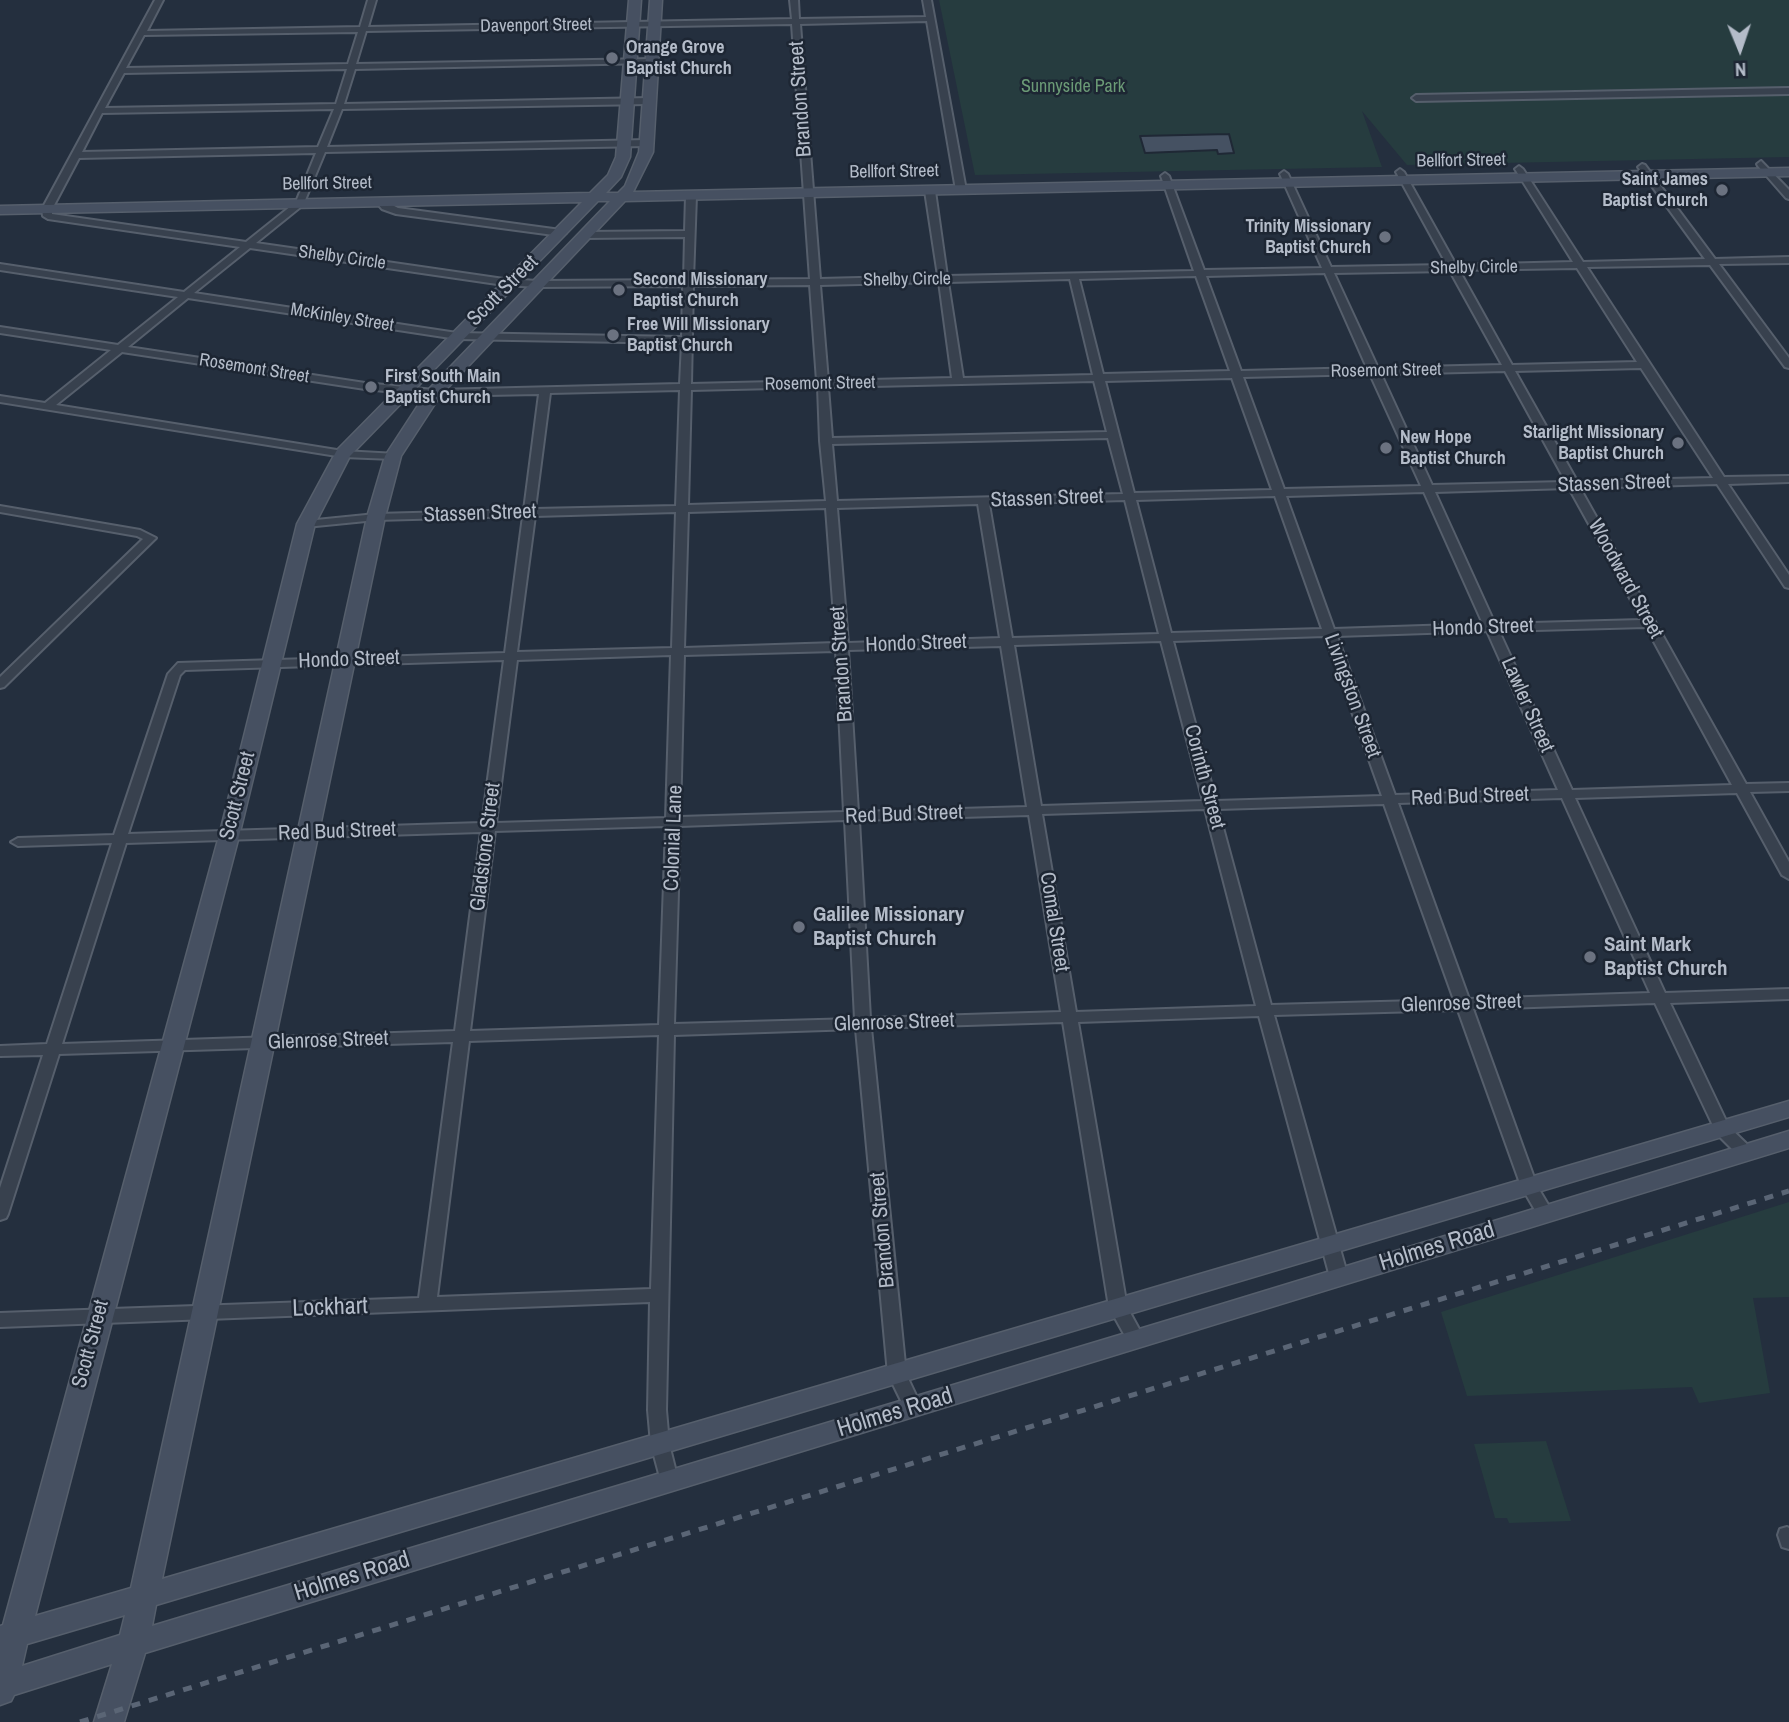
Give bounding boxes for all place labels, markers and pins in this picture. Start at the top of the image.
place label: Orange Grove Baptist Church [626,37,732,80]
marker: Orange Grove Baptist Church [604,50,620,66]
place label: Saint James Baptist Church [1602,169,1708,212]
marker: Saint James Baptist Church [1714,182,1730,198]
place label: Trinity Missionary Baptist Church [1245,216,1371,258]
marker: Trinity Missionary Baptist Church [1377,229,1393,245]
place label: Second Missionary Baptist Church [633,269,768,312]
marker: Second Missionary Baptist Church [611,282,627,298]
place label: Free Will Missionary Baptist Church [627,314,770,356]
marker: Free Will Missionary Baptist Church [605,327,621,343]
place label: First South Main Baptist Church [385,366,501,408]
marker: First South Main Baptist Church [363,379,379,395]
place label: Starlight Missionary Baptist Church [1523,422,1664,464]
place label: New Hope Baptist Church [1400,427,1506,470]
marker: Starlight Missionary Baptist Church [1670,435,1686,451]
marker: New Hope Baptist Church [1378,440,1394,456]
place label: Galilee Missionary Baptist Church [813,902,964,952]
marker: Galilee Missionary Baptist Church [791,919,807,935]
place label: Saint Mark Baptist Church [1604,932,1727,982]
marker: Saint Mark Baptist Church [1582,949,1598,965]

